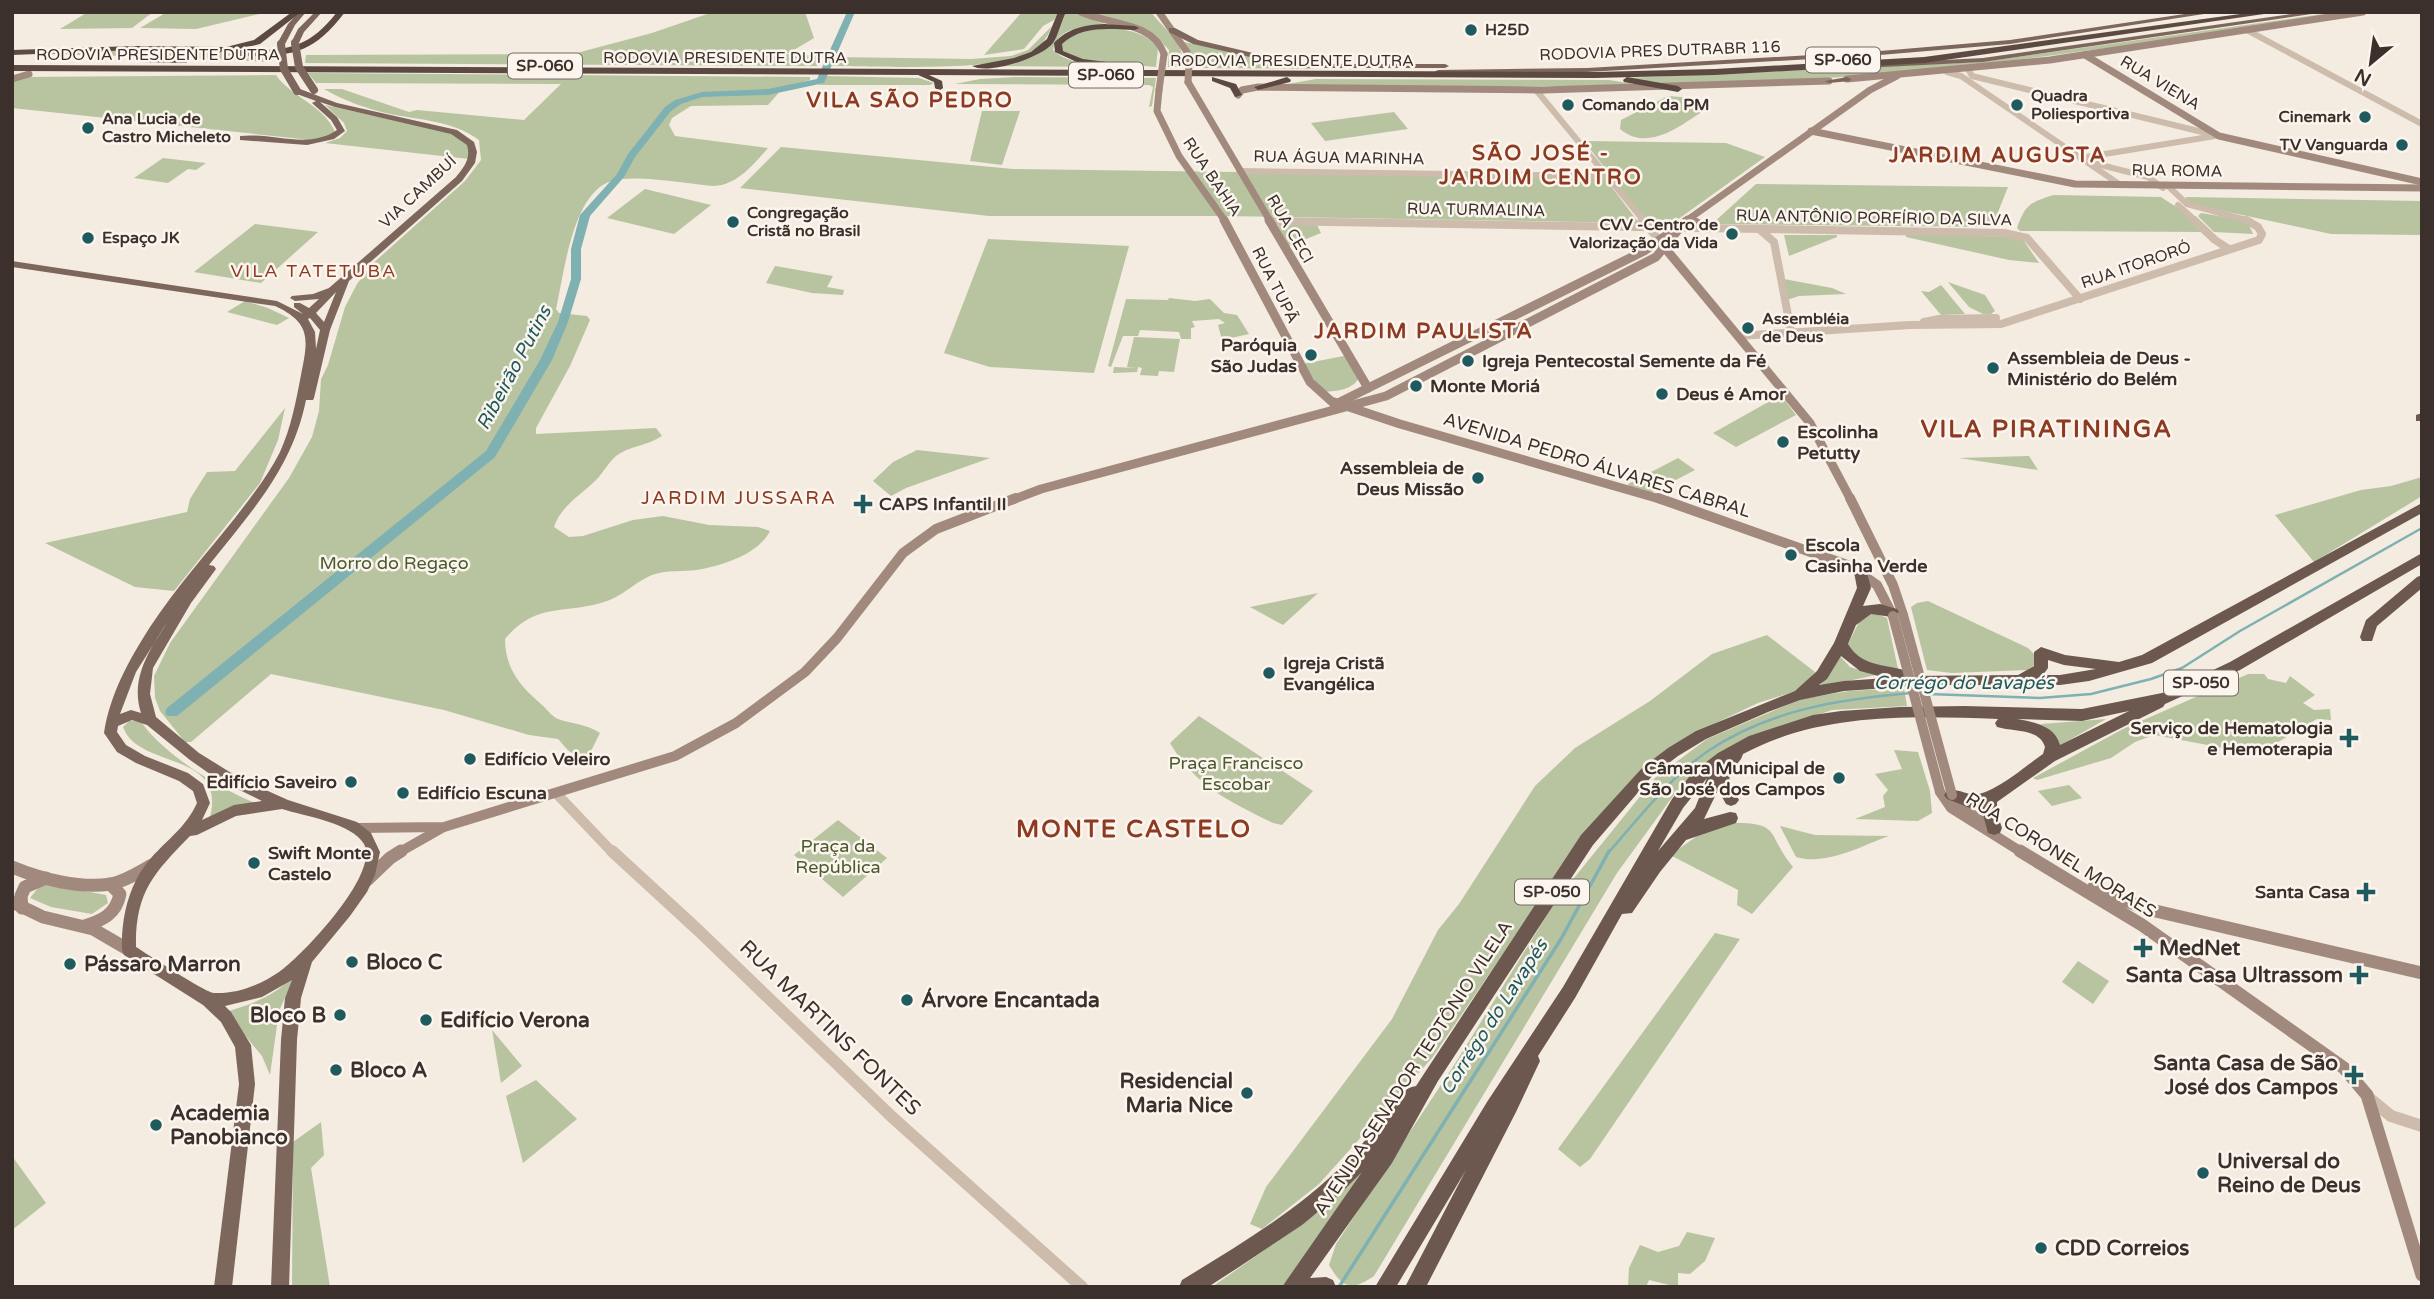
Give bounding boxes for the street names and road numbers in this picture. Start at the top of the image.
street label: RODOVIA PRES DUTRABR 116 [1539,37,1781,65]
street label: RODOVIA PRESIDENTE DUTRA [36,45,280,65]
street label: RODOVIA PRESIDENTE DUTRA [603,48,847,68]
road number: SP-060 [1806,48,1880,72]
street label: RODOVIA PRESIDENTE DUTRA [1170,51,1414,71]
street label: RUA VIENA [2116,51,2204,115]
road number: SP-060 [508,54,582,78]
road number: SP-060 [1069,62,1143,88]
street label: RUA BAHIA [1178,134,1246,220]
street label: RUA ÁGUA MARINHA [1253,147,1425,169]
street label: VIA CAMBUÍ [375,151,461,233]
street label: RUA ROMA [2131,160,2223,182]
street label: RUA CECI [1262,191,1318,267]
street label: RUA TURMALINA [1407,199,1545,221]
street label: RUA ANTÔNIO PORFÍRIO DA SILVA [1736,206,2012,230]
street label: RUA ITORORÓ [2078,237,2194,293]
street label: RUA TUPÃ [1247,243,1303,327]
street label: AVENIDA PEDRO ÁLVARES CABRAL [1441,408,1754,522]
road number: SP-050 [2164,670,2238,696]
street label: RUA CORONEL MORAES [1962,787,2160,923]
road number: SP-050 [1515,880,1589,904]
street label: AVENIDA SENADOR TEOTÔNIO VILELA [1309,916,1517,1220]
street label: RUA MARTINS FONTES [734,935,926,1121]

